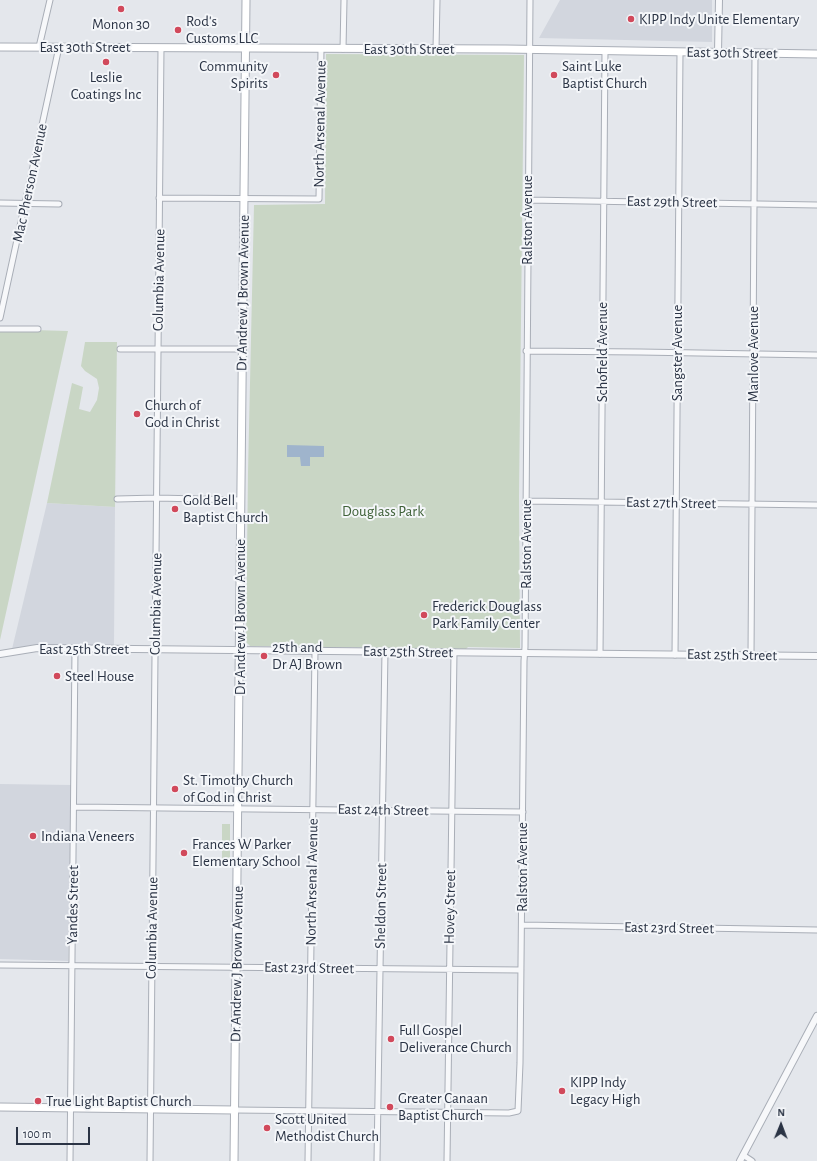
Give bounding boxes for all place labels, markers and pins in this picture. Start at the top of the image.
marker: Monon 30 [116,4,126,14]
place label: KIPP Indy Unite Elementary [639,10,799,28]
place label: Rod's Customs LLC [186,12,258,47]
marker: KIPP Indy Unite Elementary [626,14,636,24]
place label: Monon 30 [92,15,150,33]
marker: Rod's Customs LLC [173,25,183,35]
marker: Leslie Coatings Inc [101,57,111,67]
place label: Community Spirits [199,57,268,92]
place label: Saint Luke Baptist Church [562,57,647,92]
place label: Leslie Coatings Inc [71,68,141,103]
marker: Community Spirits [271,70,281,80]
marker: Saint Luke Baptist Church [549,70,559,80]
place label: Church of God in Christ [145,396,219,431]
marker: Church of God in Christ [132,409,142,419]
place label: Gold Bell Baptist Church [183,491,268,526]
marker: Gold Bell Baptist Church [170,504,180,514]
place label: Frederick Douglass Park Family Center [432,597,542,632]
marker: Frederick Douglass Park Family Center [419,610,429,620]
place label: 25th and Dr AJ Brown [272,638,343,673]
marker: 25th and Dr AJ Brown [259,651,269,661]
place label: Steel House [65,667,134,685]
marker: Steel House [52,671,62,681]
place label: St. Timothy Church of God in Christ [183,771,293,806]
marker: St. Timothy Church of God in Christ [170,784,180,794]
place label: Indiana Veneers [41,827,135,845]
marker: Indiana Veneers [28,831,38,841]
place label: Frances W Parker Elementary School [192,835,301,870]
marker: Frances W Parker Elementary School [179,848,189,858]
place label: Full Gospel Deliverance Church [399,1021,512,1056]
marker: Full Gospel Deliverance Church [386,1034,396,1044]
place label: KIPP Indy Legacy High [570,1073,640,1108]
marker: KIPP Indy Legacy High [557,1086,567,1096]
place label: Greater Canaan Baptist Church [398,1089,488,1124]
place label: True Light Baptist Church [46,1092,192,1110]
marker: True Light Baptist Church [33,1096,43,1106]
marker: Greater Canaan Baptist Church [385,1102,395,1112]
place label: Scott United Methodist Church [275,1110,379,1145]
marker: Scott United Methodist Church [262,1123,272,1133]

